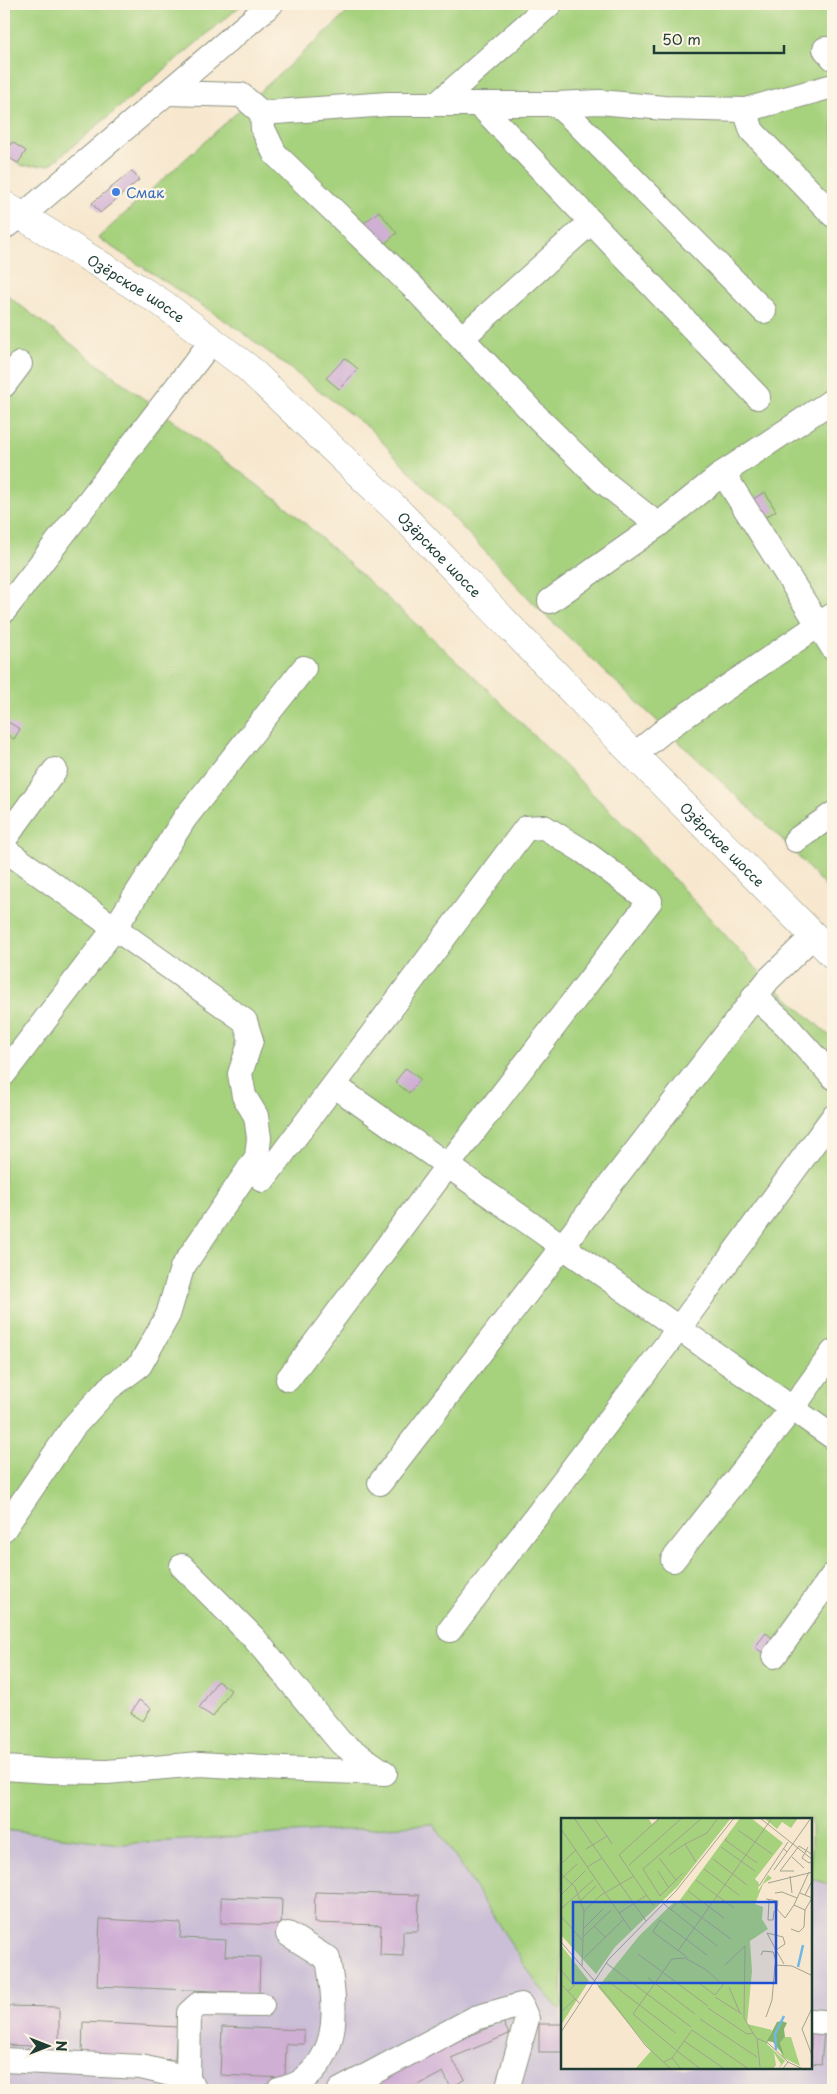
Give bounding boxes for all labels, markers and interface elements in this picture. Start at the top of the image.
scale bar [654,22,784,54]
text: 50 m [662,27,701,50]
place label: Смак [126,182,165,203]
marker: Смак [110,186,122,198]
street label: Озёрское шоссе [83,249,189,327]
street label: Озёрское шоссе [393,506,486,602]
street label: Озёрское шоссе [675,797,770,891]
inset map [561,1818,812,2069]
north arrow [22,2022,72,2072]
text: N [51,2040,72,2052]

